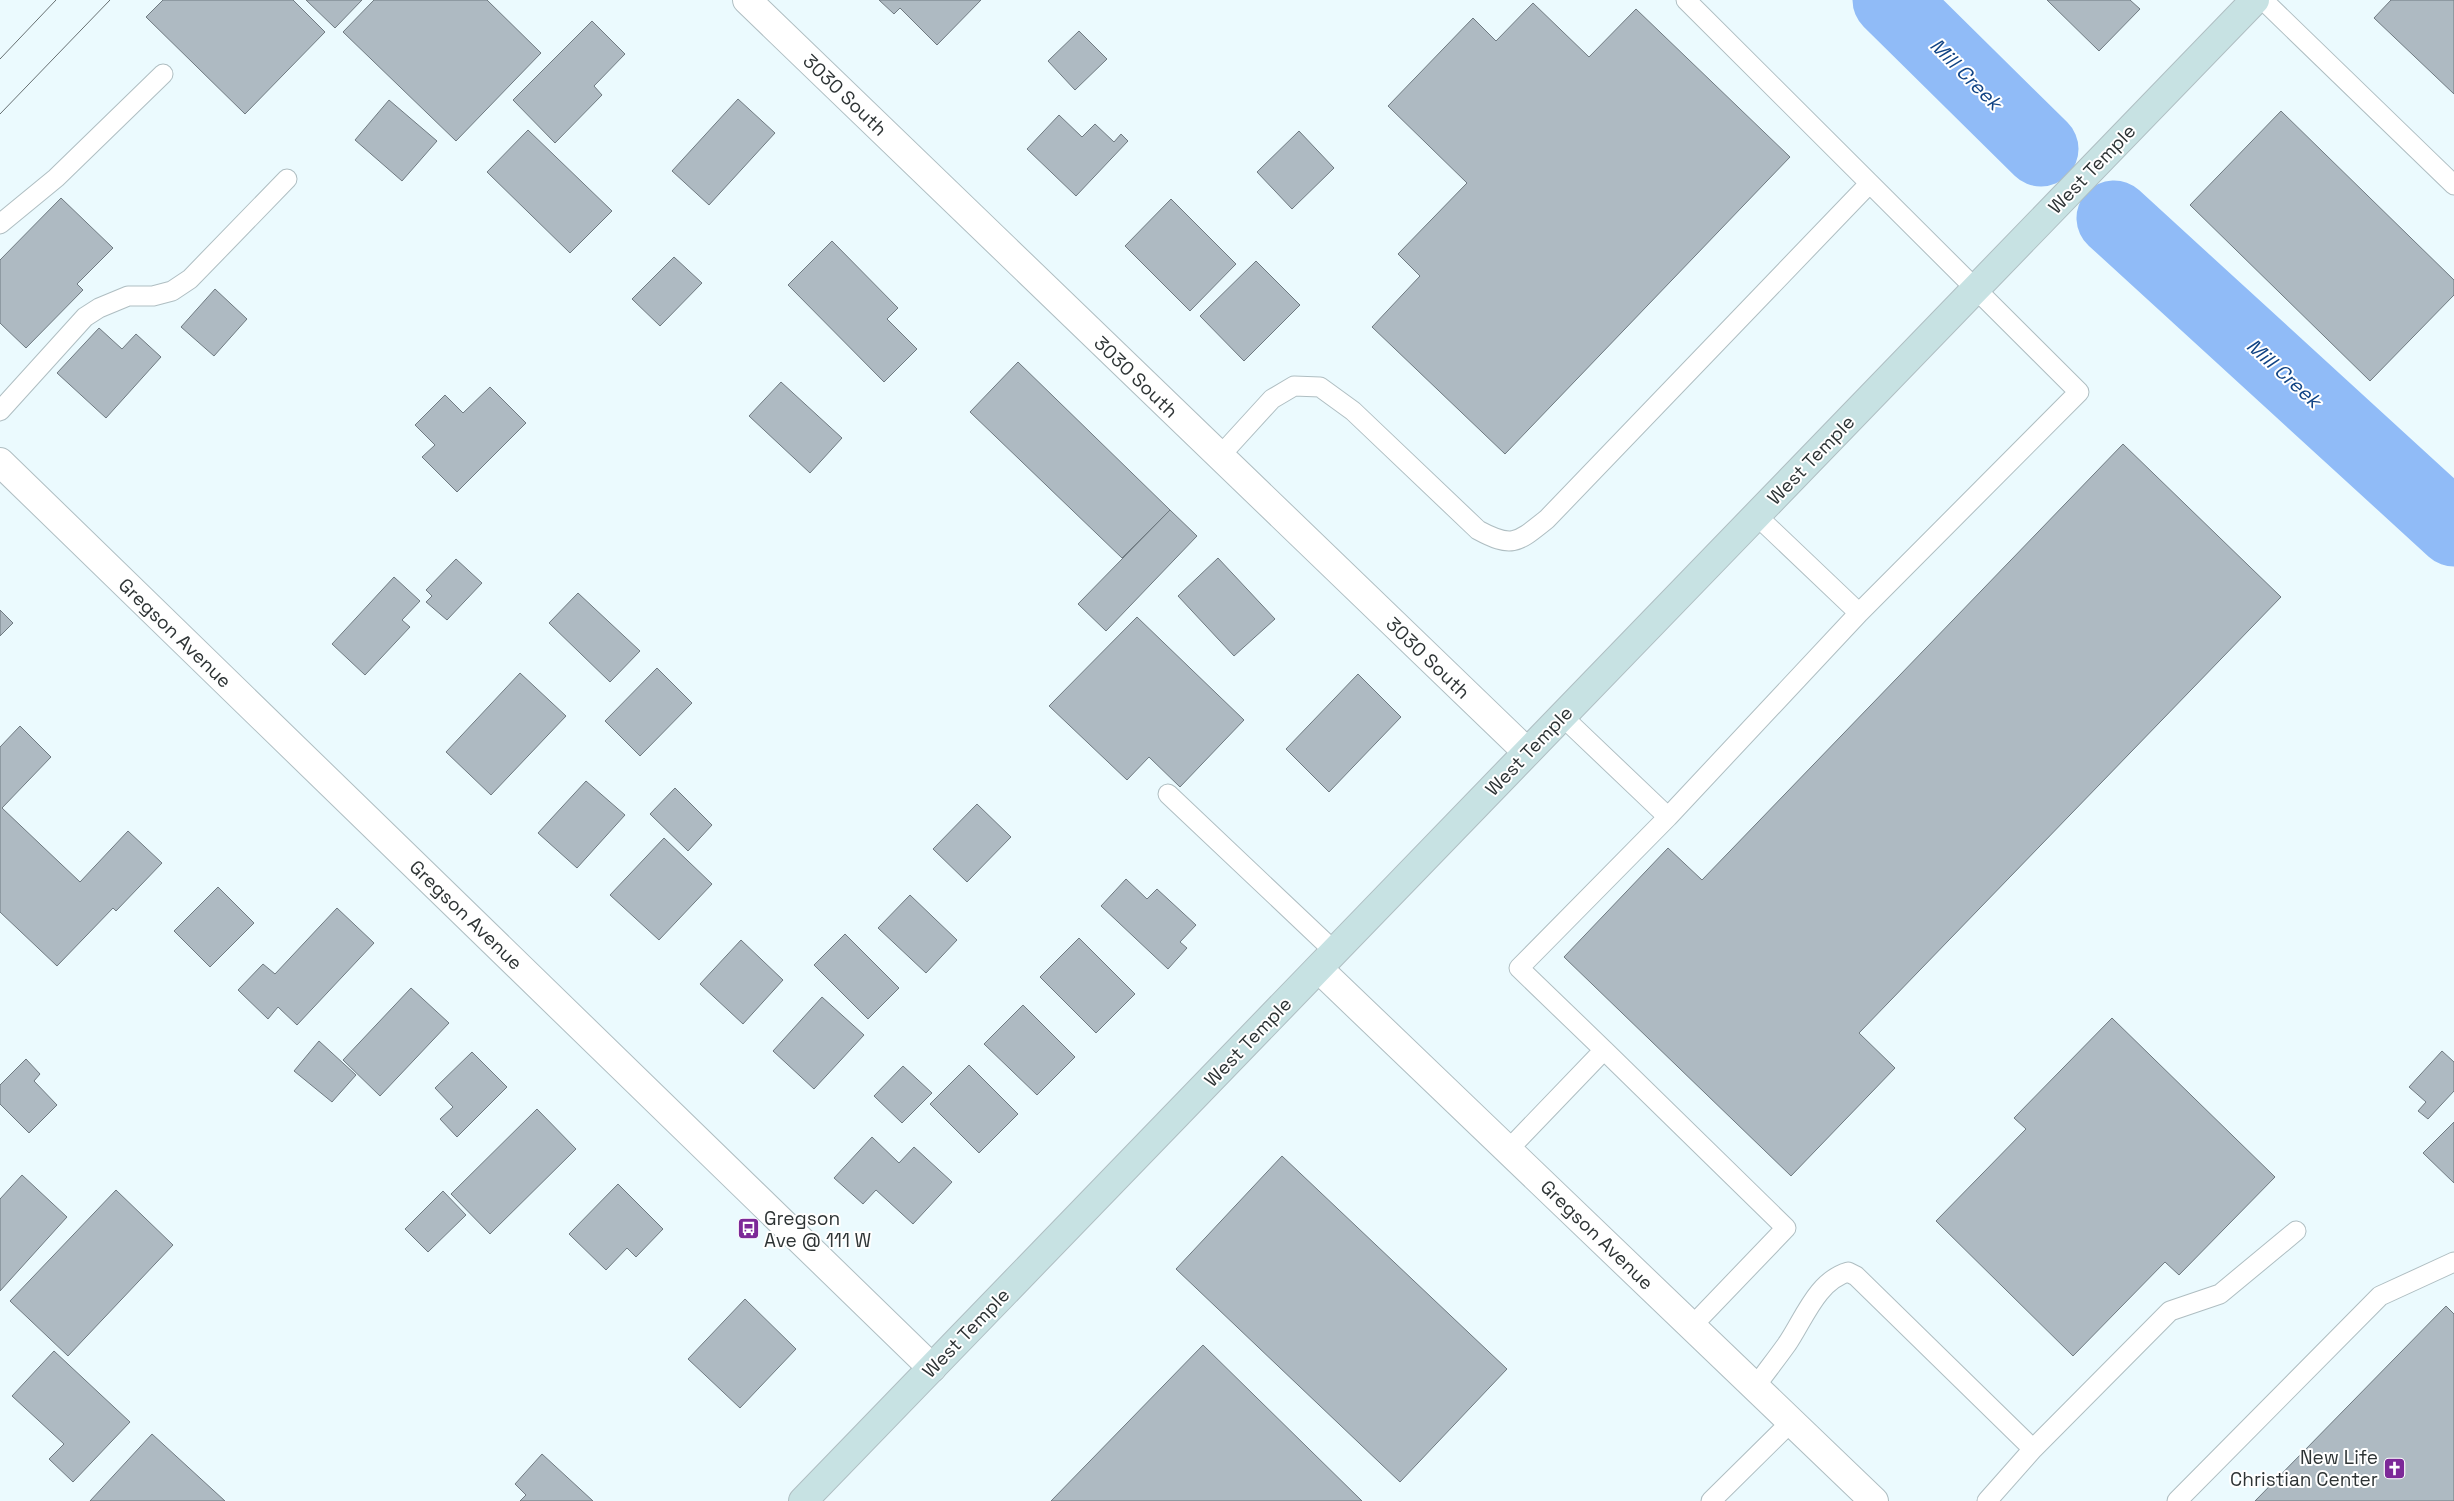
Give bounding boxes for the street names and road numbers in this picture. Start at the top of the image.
street label: 3030 South [798,49,892,141]
street label: West Temple [2043,119,2141,219]
street label: 3030 South [1089,331,1183,423]
street label: West Temple [1762,410,1860,510]
street label: Gregson Avenue [113,573,237,693]
street label: 3030 South [1381,612,1475,704]
street label: West Temple [1480,701,1578,801]
street label: Gregson Avenue [404,855,528,975]
street label: West Temple [1199,992,1297,1092]
street label: Gregson Avenue [1535,1175,1659,1295]
street label: West Temple [917,1283,1015,1383]

